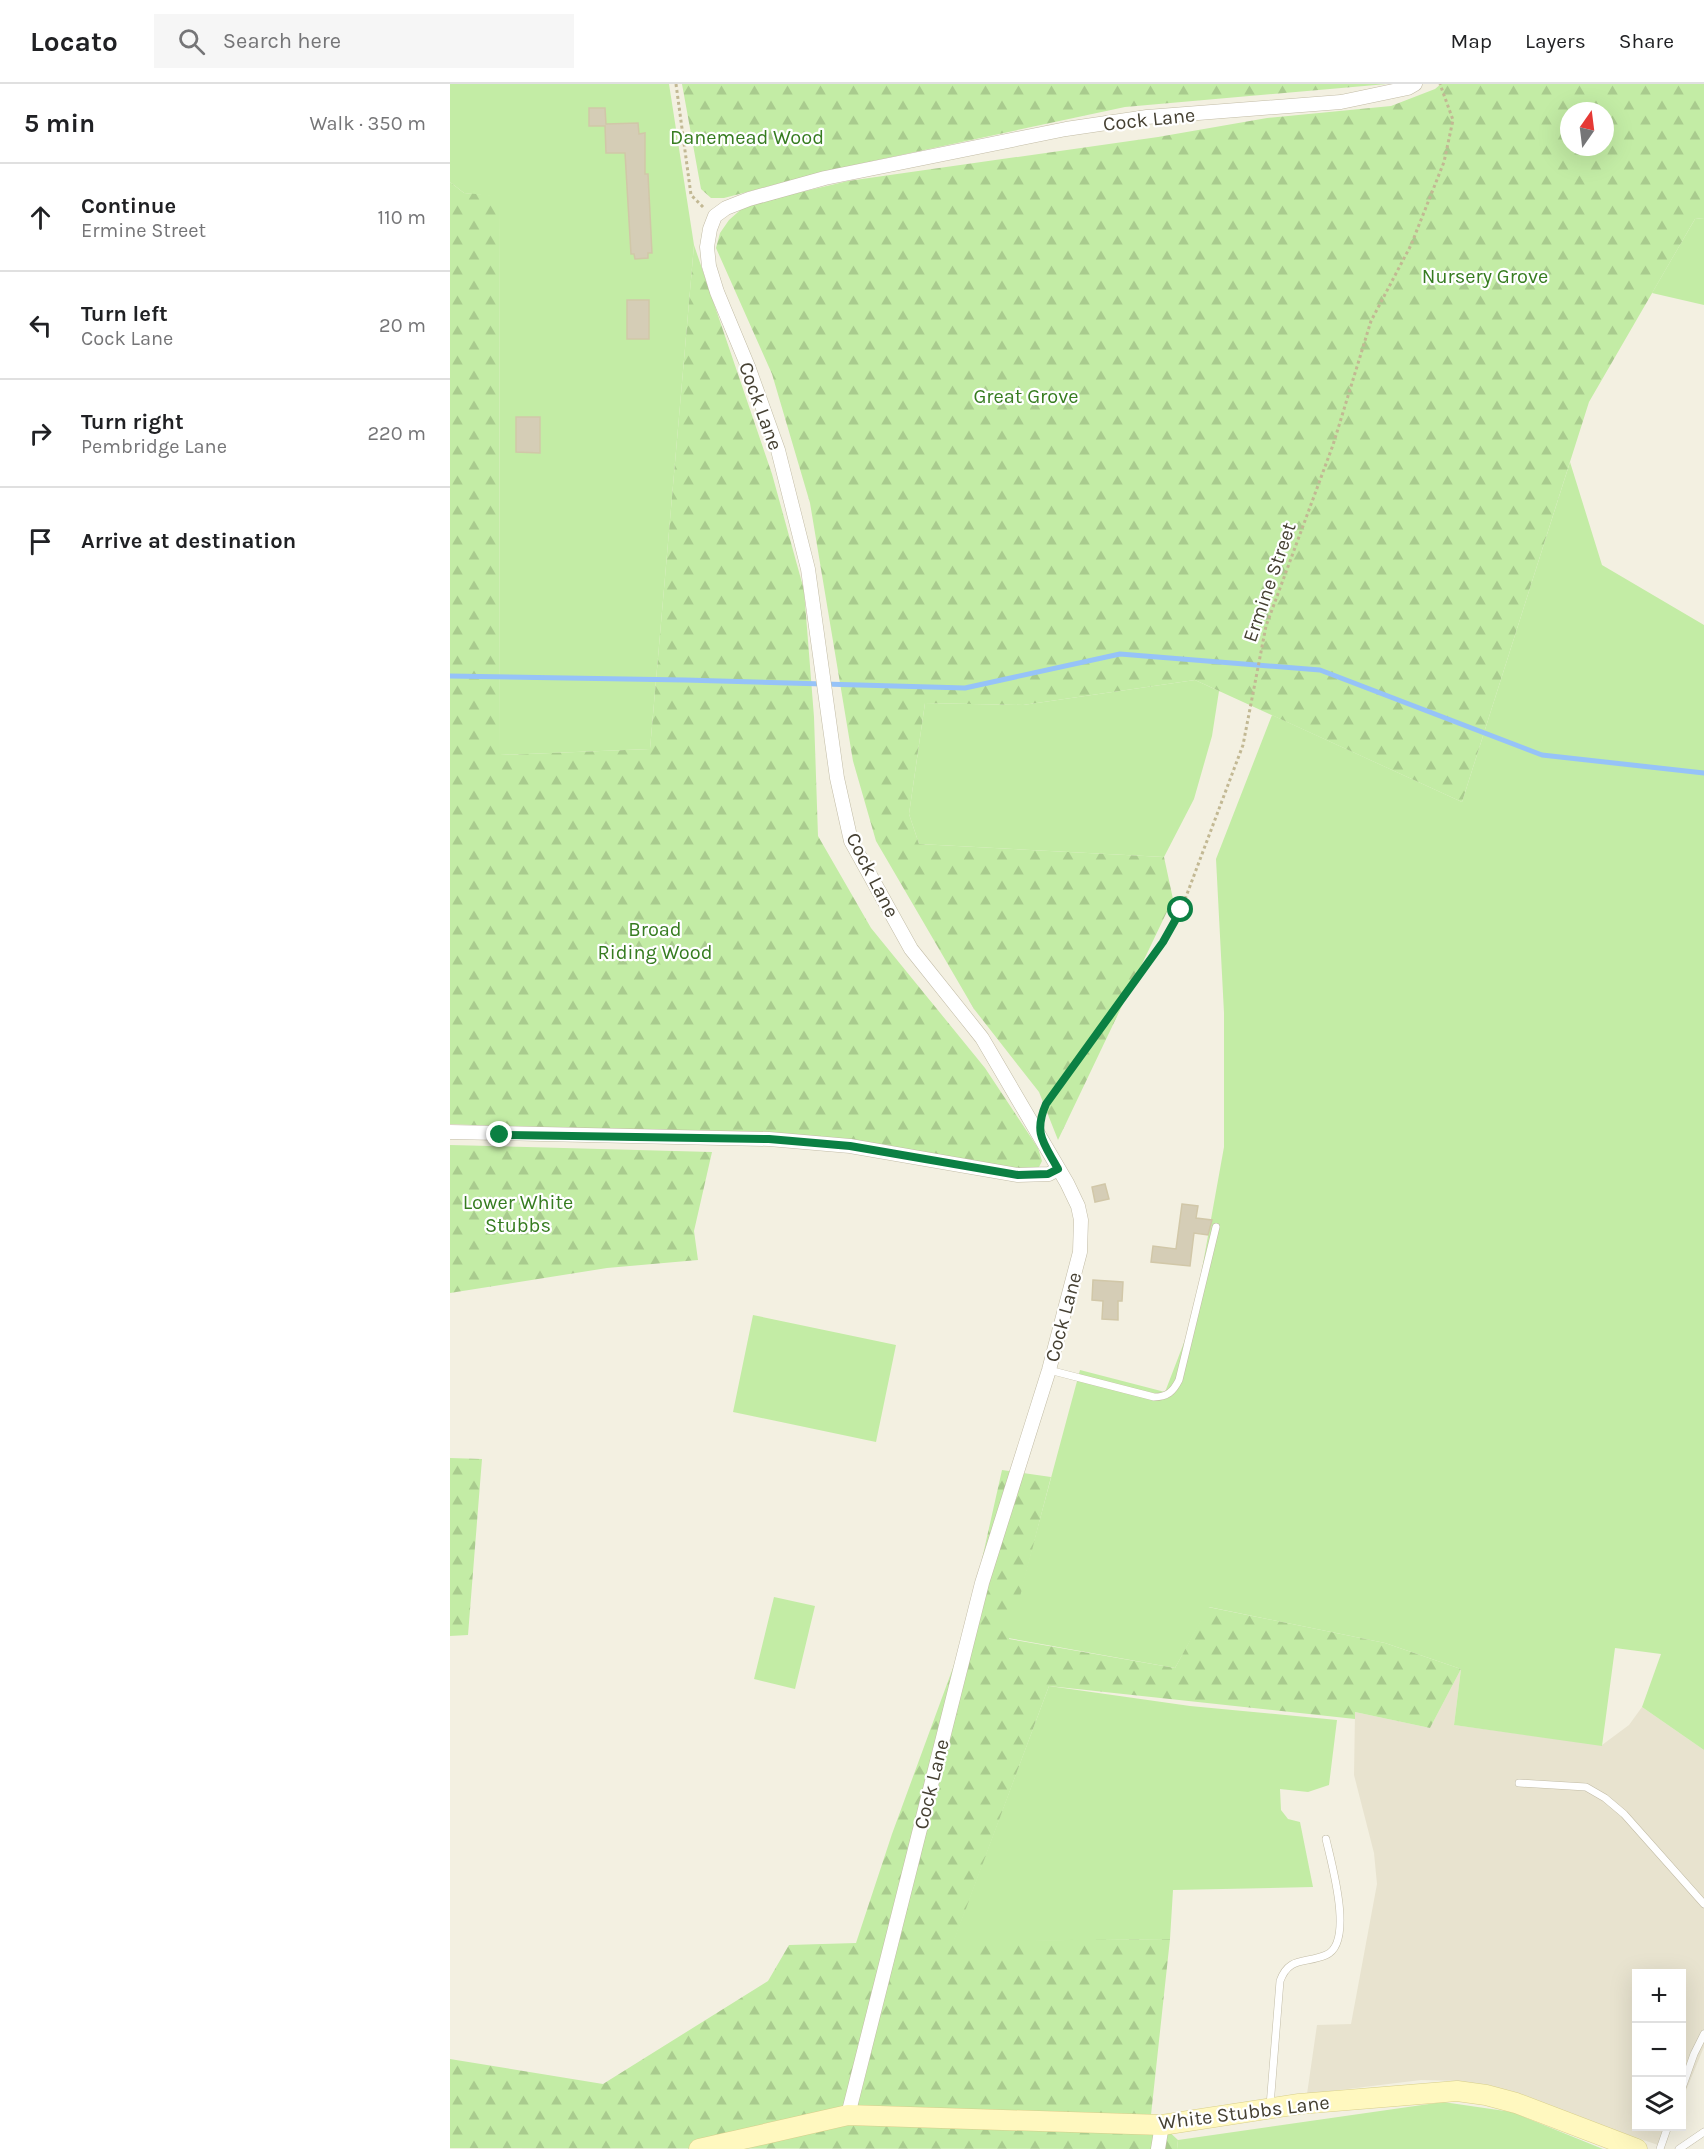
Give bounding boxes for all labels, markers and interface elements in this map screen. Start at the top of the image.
search box [154,14,574,68]
text: Locato [30,25,118,58]
icon: search [175,25,208,58]
text: Search here [223,28,341,54]
text: Map [1450,29,1492,53]
text: Layers [1525,29,1586,53]
text: Share [1619,29,1674,53]
north arrow [1560,102,1614,156]
street label: Cock Lane [1102,103,1196,136]
text: 5 min [24,108,95,139]
text: Walk · 350 m [309,112,426,135]
park label: Danemead Wood [670,126,824,149]
text: Continue [81,193,176,219]
icon: ahead [24,201,57,234]
text: 110 m [377,206,426,229]
text: Ermine Street [81,219,206,242]
park label: Nursery Grove [1422,265,1548,288]
text: Turn left [81,301,168,327]
icon: left [24,309,57,342]
text: 20 m [379,314,426,337]
text: Cock Lane [81,327,173,350]
street label: Cock Lane [734,359,787,453]
park label: Great Grove [973,385,1079,408]
text: Turn right [81,409,184,435]
icon: right [24,417,57,450]
text: 220 m [367,422,426,445]
text: Pembridge Lane [81,435,227,458]
street label: Ermine Street [1238,519,1301,645]
icon: arrive [24,525,57,558]
text: Arrive at destination [81,528,296,554]
street label: Cock Lane [841,829,904,922]
route start [1167,896,1193,922]
park label: Broad Riding Wood [597,918,713,964]
route end [486,1121,512,1147]
park label: Lower White Stubbs [463,1191,573,1237]
street label: Cock Lane [1040,1270,1087,1365]
street label: Cock Lane [909,1737,954,1832]
map controls [1632,1969,1686,2131]
button: + [1632,1969,1686,2023]
button: − [1632,2023,1686,2077]
button: layers [1632,2077,1686,2131]
street label: White Stubbs Lane [1157,2091,1331,2134]

